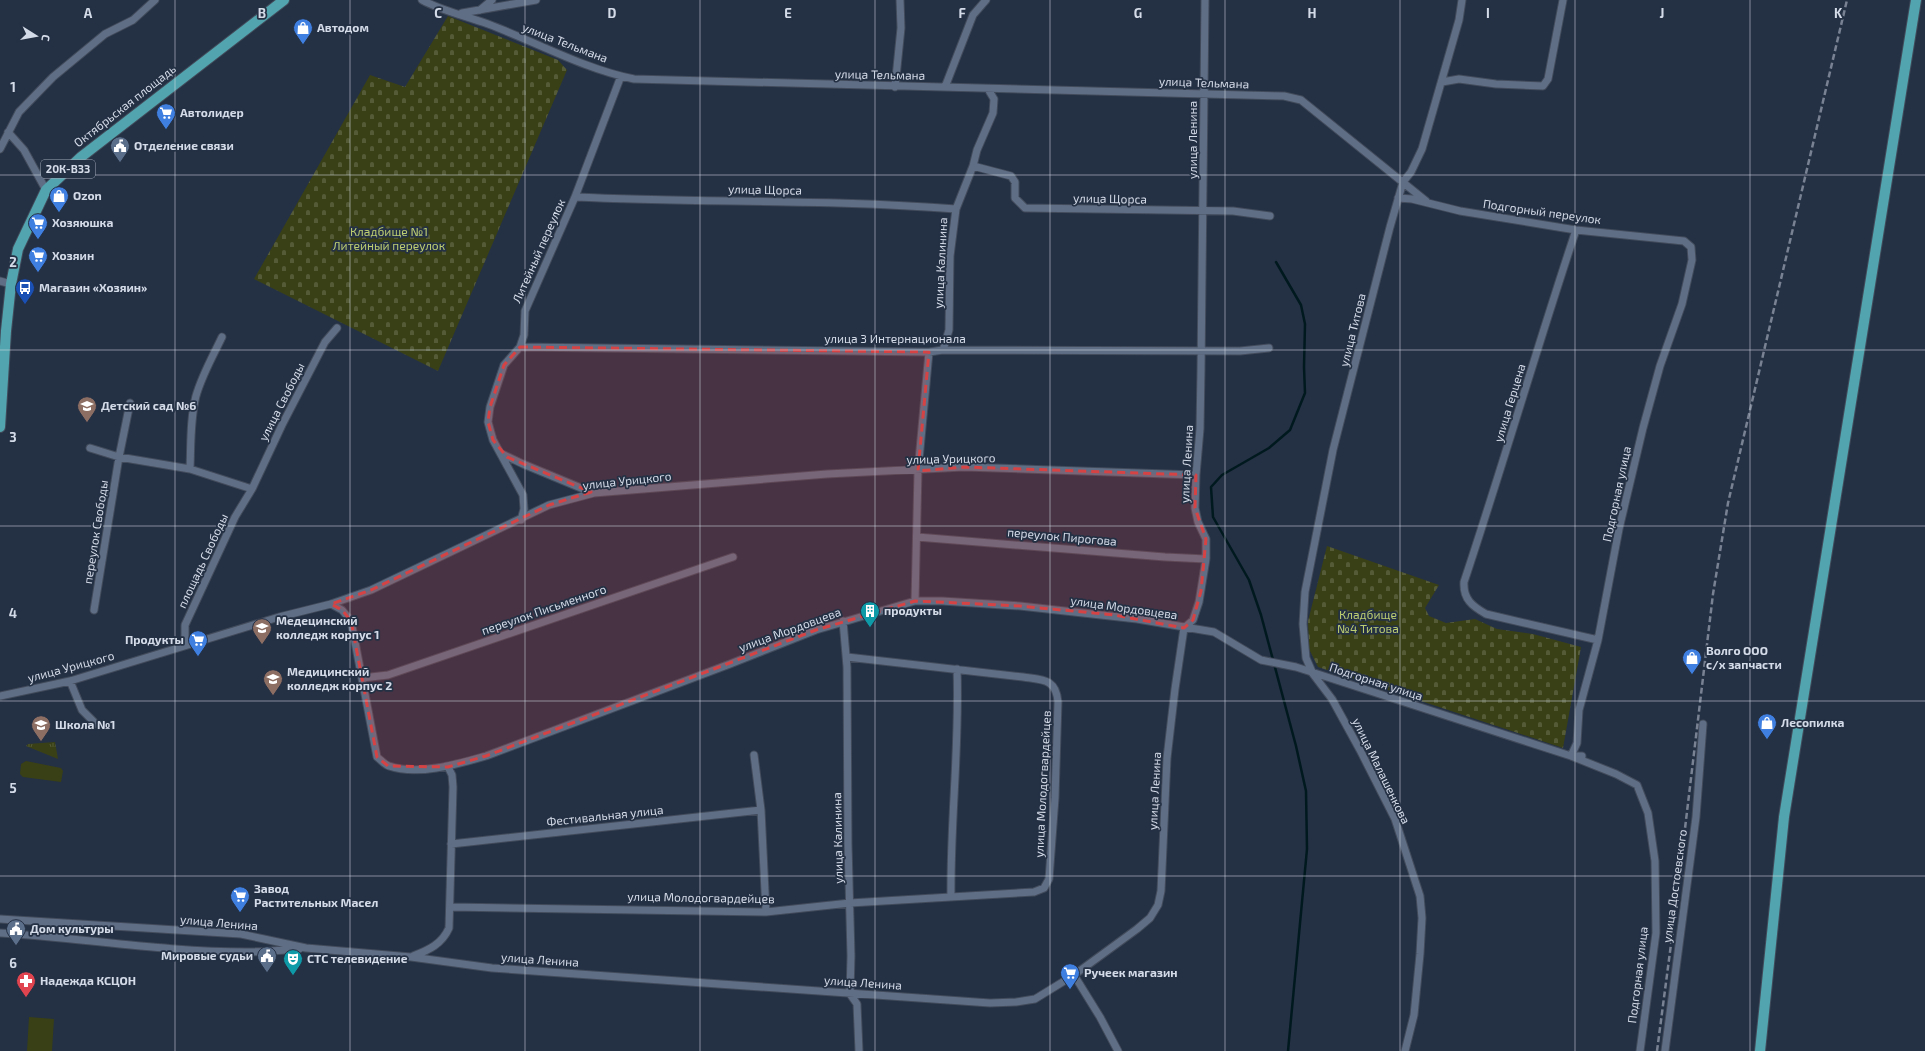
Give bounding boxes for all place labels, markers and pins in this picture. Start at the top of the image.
shop icon: Автодом [292,17,314,45]
place label: Автодом [317,20,369,34]
supermarket icon: Автолидер [155,102,177,130]
place label: Автолидер [180,105,244,119]
public building icon: Отделение связи [109,135,131,163]
place label: Отделение связи [134,138,234,152]
shop icon: Ozon [48,185,70,213]
place label: Ozon [73,188,102,202]
supermarket icon: Хозяюшка [27,212,49,240]
place label: Хозяюшка [52,215,113,229]
supermarket icon: Хозяин [27,245,49,273]
place label: Хозяин [52,248,94,262]
bus stop icon: Магазин «Хозяин» [14,277,36,305]
place label: Магазин «Хозяин» [39,280,147,294]
school or university icon: Детский сад №6 [76,395,98,423]
place label: Детский сад №6 [101,398,196,412]
building icon: продукты [859,600,881,628]
place label: продукты [884,603,942,617]
place label: Медецинский колледж корпус 1 [276,613,380,641]
school or university icon: Медецинский колледж корпус 1 [251,617,273,645]
supermarket icon: Продукты [187,629,209,657]
place label: Продукты [125,632,184,646]
place label: Волго ООО с/х запчасти [1706,643,1782,671]
shop icon: Волго ООО с/х запчасти [1681,647,1703,675]
place label: Медицинский колледж корпус 2 [287,664,392,692]
school or university icon: Медицинский колледж корпус 2 [262,668,284,696]
shop icon: Лесопилка [1756,712,1778,740]
school or university icon: Школа №1 [30,714,52,742]
place label: Лесопилка [1781,715,1844,729]
place label: Школа №1 [55,717,115,731]
place label: Завод Растительных Масел [254,881,378,909]
supermarket icon: Завод Растительных Масел [229,885,251,913]
public building icon: Дом культуры [5,918,27,946]
place label: Дом культуры [30,921,114,935]
public building icon: Мировые судьи [256,945,278,973]
place label: Мировые судьи [161,948,253,962]
theatre icon: СТС телевидение [282,948,304,976]
place label: СТС телевидение [307,951,408,965]
supermarket icon: Ручеек магазин [1059,962,1081,990]
place label: Ручеек магазин [1084,965,1178,979]
pharmacy icon: Надежда КСЦОН [15,970,37,998]
place label: Надежда КСЦОН [40,973,136,987]

